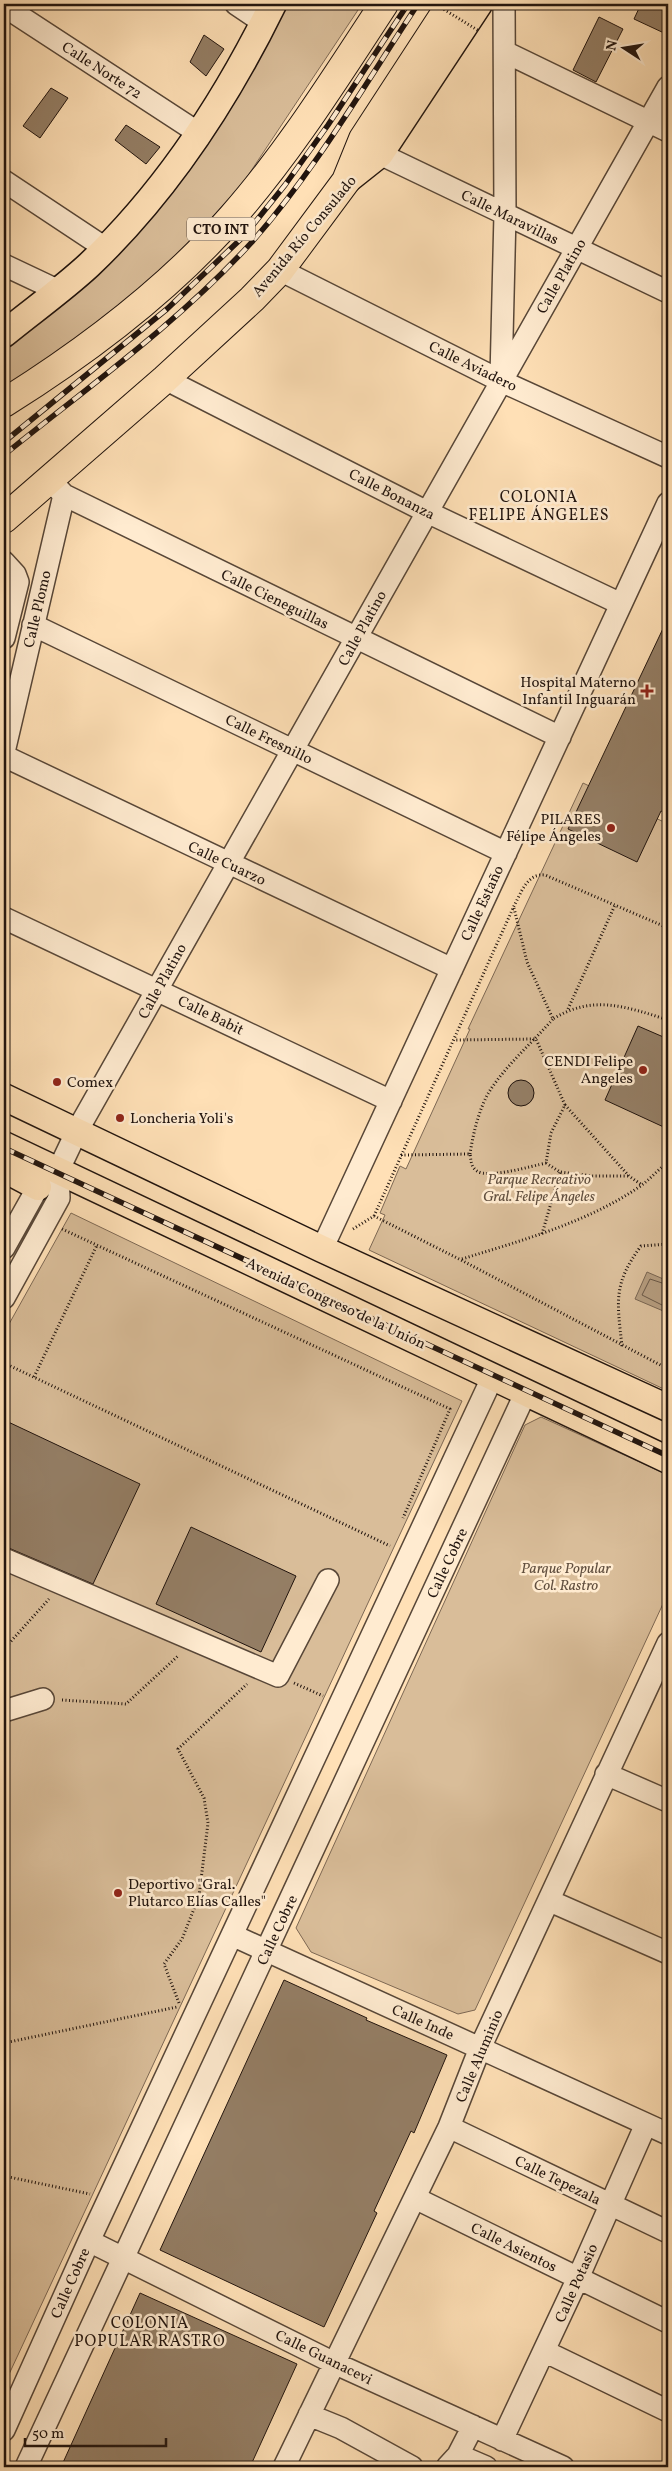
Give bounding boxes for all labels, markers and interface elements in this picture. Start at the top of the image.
north arrow [600,22,650,72]
street label: Calle Norte 72 [57,37,145,105]
text: N [602,39,623,53]
street label: Avenida Río Consulado [248,172,362,302]
street label: Calle Maravillas [457,186,562,251]
road number: CTO INT [187,218,255,240]
street label: Calle Platino [532,235,592,318]
street label: Calle Aviadero [425,337,520,398]
street label: Calle Bonanza [345,465,438,526]
district label: COLONIA FELIPE ÁNGELES [468,487,610,527]
street label: Calle Cieneguillas [217,565,332,636]
street label: Calle Plomo [19,569,58,650]
street label: Calle Platino [334,587,393,670]
place label: Hospital Materno Infantil Inguarán [520,673,636,711]
marker: Hospital Materno Infantil Inguarán [640,684,654,698]
street label: Calle Fresnillo [221,710,315,771]
place label: PILARES Félipe Ángeles [506,810,601,848]
marker: PILARES Félipe Ángeles [605,822,617,834]
street label: Calle Cuarzo [184,837,269,892]
street label: Calle Estaño [457,862,510,945]
street label: Calle Platino [134,940,193,1023]
street label: Calle Babit [174,991,247,1041]
place label: CENDI Felipe Angeles [544,1052,633,1090]
marker: CENDI Felipe Angeles [637,1064,649,1076]
place label: Comex [67,1073,113,1094]
marker: Comex [51,1076,63,1088]
place label: Loncheria Yoli's [130,1109,233,1130]
marker: Loncheria Yoli's [114,1112,126,1124]
park label: Parque Recreativo Gral. Felipe Ángeles [483,1170,596,1208]
street label: Avenida Congreso de la Unión [242,1253,429,1355]
street label: Calle Cobre [423,1525,474,1602]
park label: Parque Popular Col. Rastro [521,1559,611,1597]
place label: Deportivo "Gral. Plutarco Elías Calles" [128,1875,266,1913]
marker: Deportivo "Gral. Plutarco Elías Calles" [112,1887,124,1899]
street label: Calle Cobre [253,1892,304,1969]
street label: Calle Inde [388,2000,457,2046]
street label: Calle Aluminio [451,2007,509,2106]
street label: Calle Tepezala [511,2151,604,2211]
street label: Calle Asientos [467,2218,560,2278]
street label: Calle Potasio [551,2241,604,2326]
street label: Calle Cobre [46,2245,96,2322]
district label: COLONIA POPULAR RASTRO [74,2313,226,2353]
street label: Calle Guanacevi [271,2326,375,2391]
scale bar [25,2416,166,2448]
text: 50 m [32,2424,64,2445]

